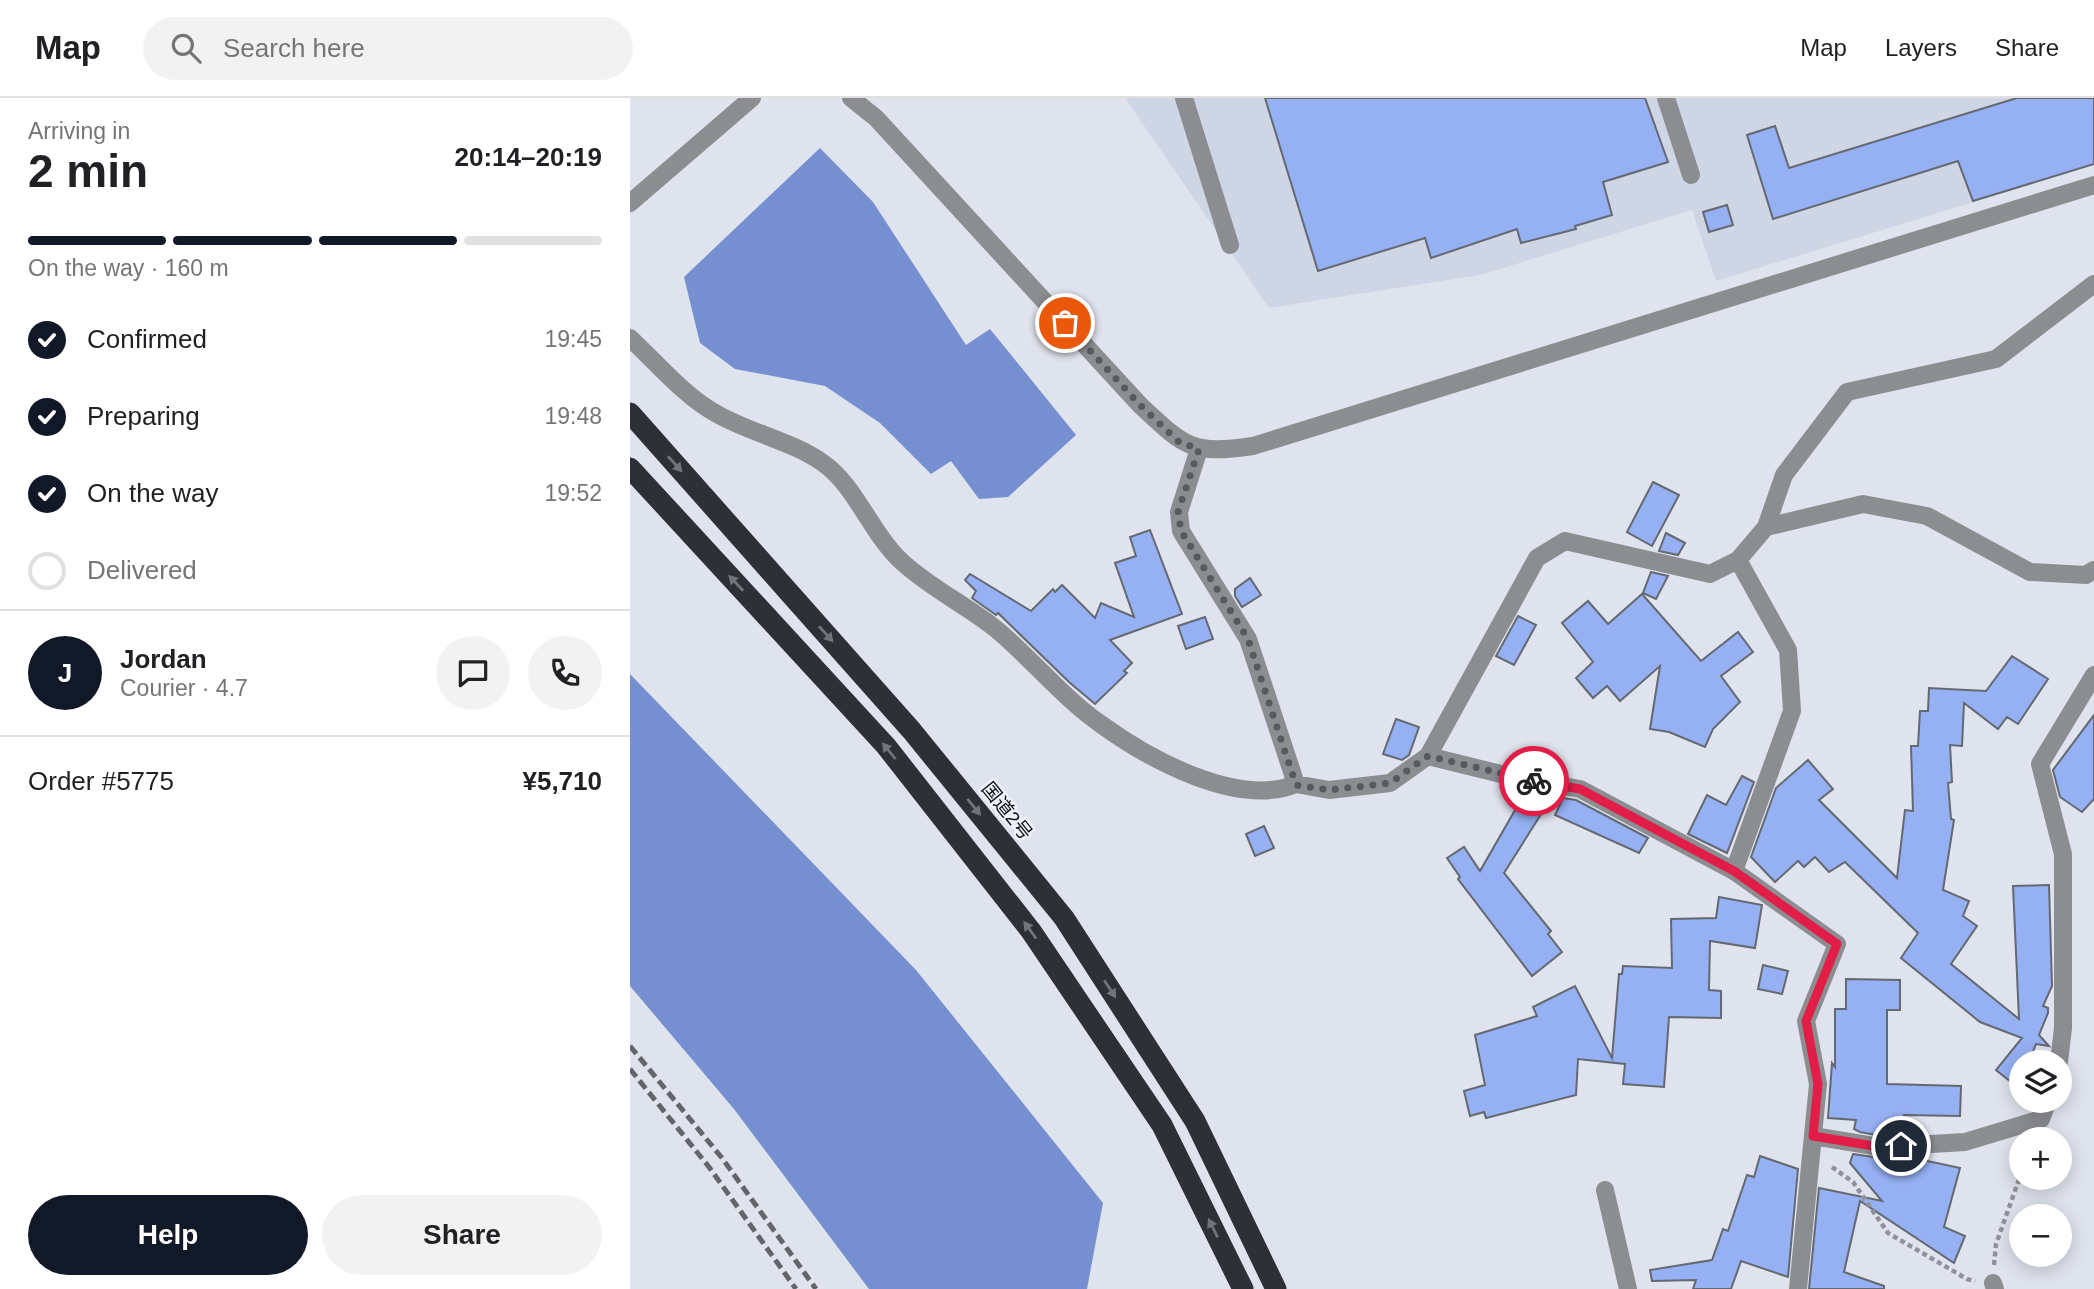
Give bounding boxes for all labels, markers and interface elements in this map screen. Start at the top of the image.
search box [143,17,633,80]
text: Map [35,29,101,66]
icon: search [167,29,205,67]
text: Search here [223,33,365,63]
text: Map [1800,34,1847,61]
text: Layers [1885,34,1957,61]
text: Share [1995,34,2059,61]
text: Arriving in [28,118,130,144]
text: 20:14–20:19 [455,142,602,172]
text: 2 min [28,145,148,197]
text: On the way · 160 m [28,255,229,281]
pin [1035,293,1095,353]
icon: bag [1046,304,1084,342]
icon: check [28,321,66,359]
text: Confirmed [87,324,207,354]
text: 19:45 [544,326,602,352]
icon: check [28,398,66,436]
text: Preparing [87,401,200,431]
text: 19:48 [544,403,602,429]
one-way arrow [667,455,683,473]
icon: check [28,475,66,513]
text: On the way [87,478,219,508]
text: 19:52 [544,480,602,506]
text: Delivered [87,555,197,585]
one-way arrow [728,574,744,592]
one-way arrow [818,626,833,643]
button: chat [436,636,510,710]
button: phone [528,636,602,710]
text: Jordan [120,644,207,674]
text: J [58,658,72,688]
text: Courier · 4.7 [120,675,248,701]
one-way arrow [882,743,897,761]
courier [1499,746,1569,816]
icon: bike [1515,762,1553,800]
text: Order #5775 [28,766,174,796]
text: ¥5,710 [522,766,602,796]
street label: 国道2号 [978,778,1036,844]
one-way arrow [966,799,981,816]
one-way arrow [1023,921,1037,939]
one-way arrow [1103,980,1117,998]
map controls [2009,1050,2072,1267]
button: layers [2009,1050,2072,1113]
pin [1871,1116,1931,1176]
icon: home [1882,1127,1920,1165]
button: + [2009,1127,2072,1190]
button: Help [28,1195,308,1275]
button: Share [322,1195,602,1275]
button: − [2009,1204,2072,1267]
one-way arrow [1207,1218,1218,1238]

